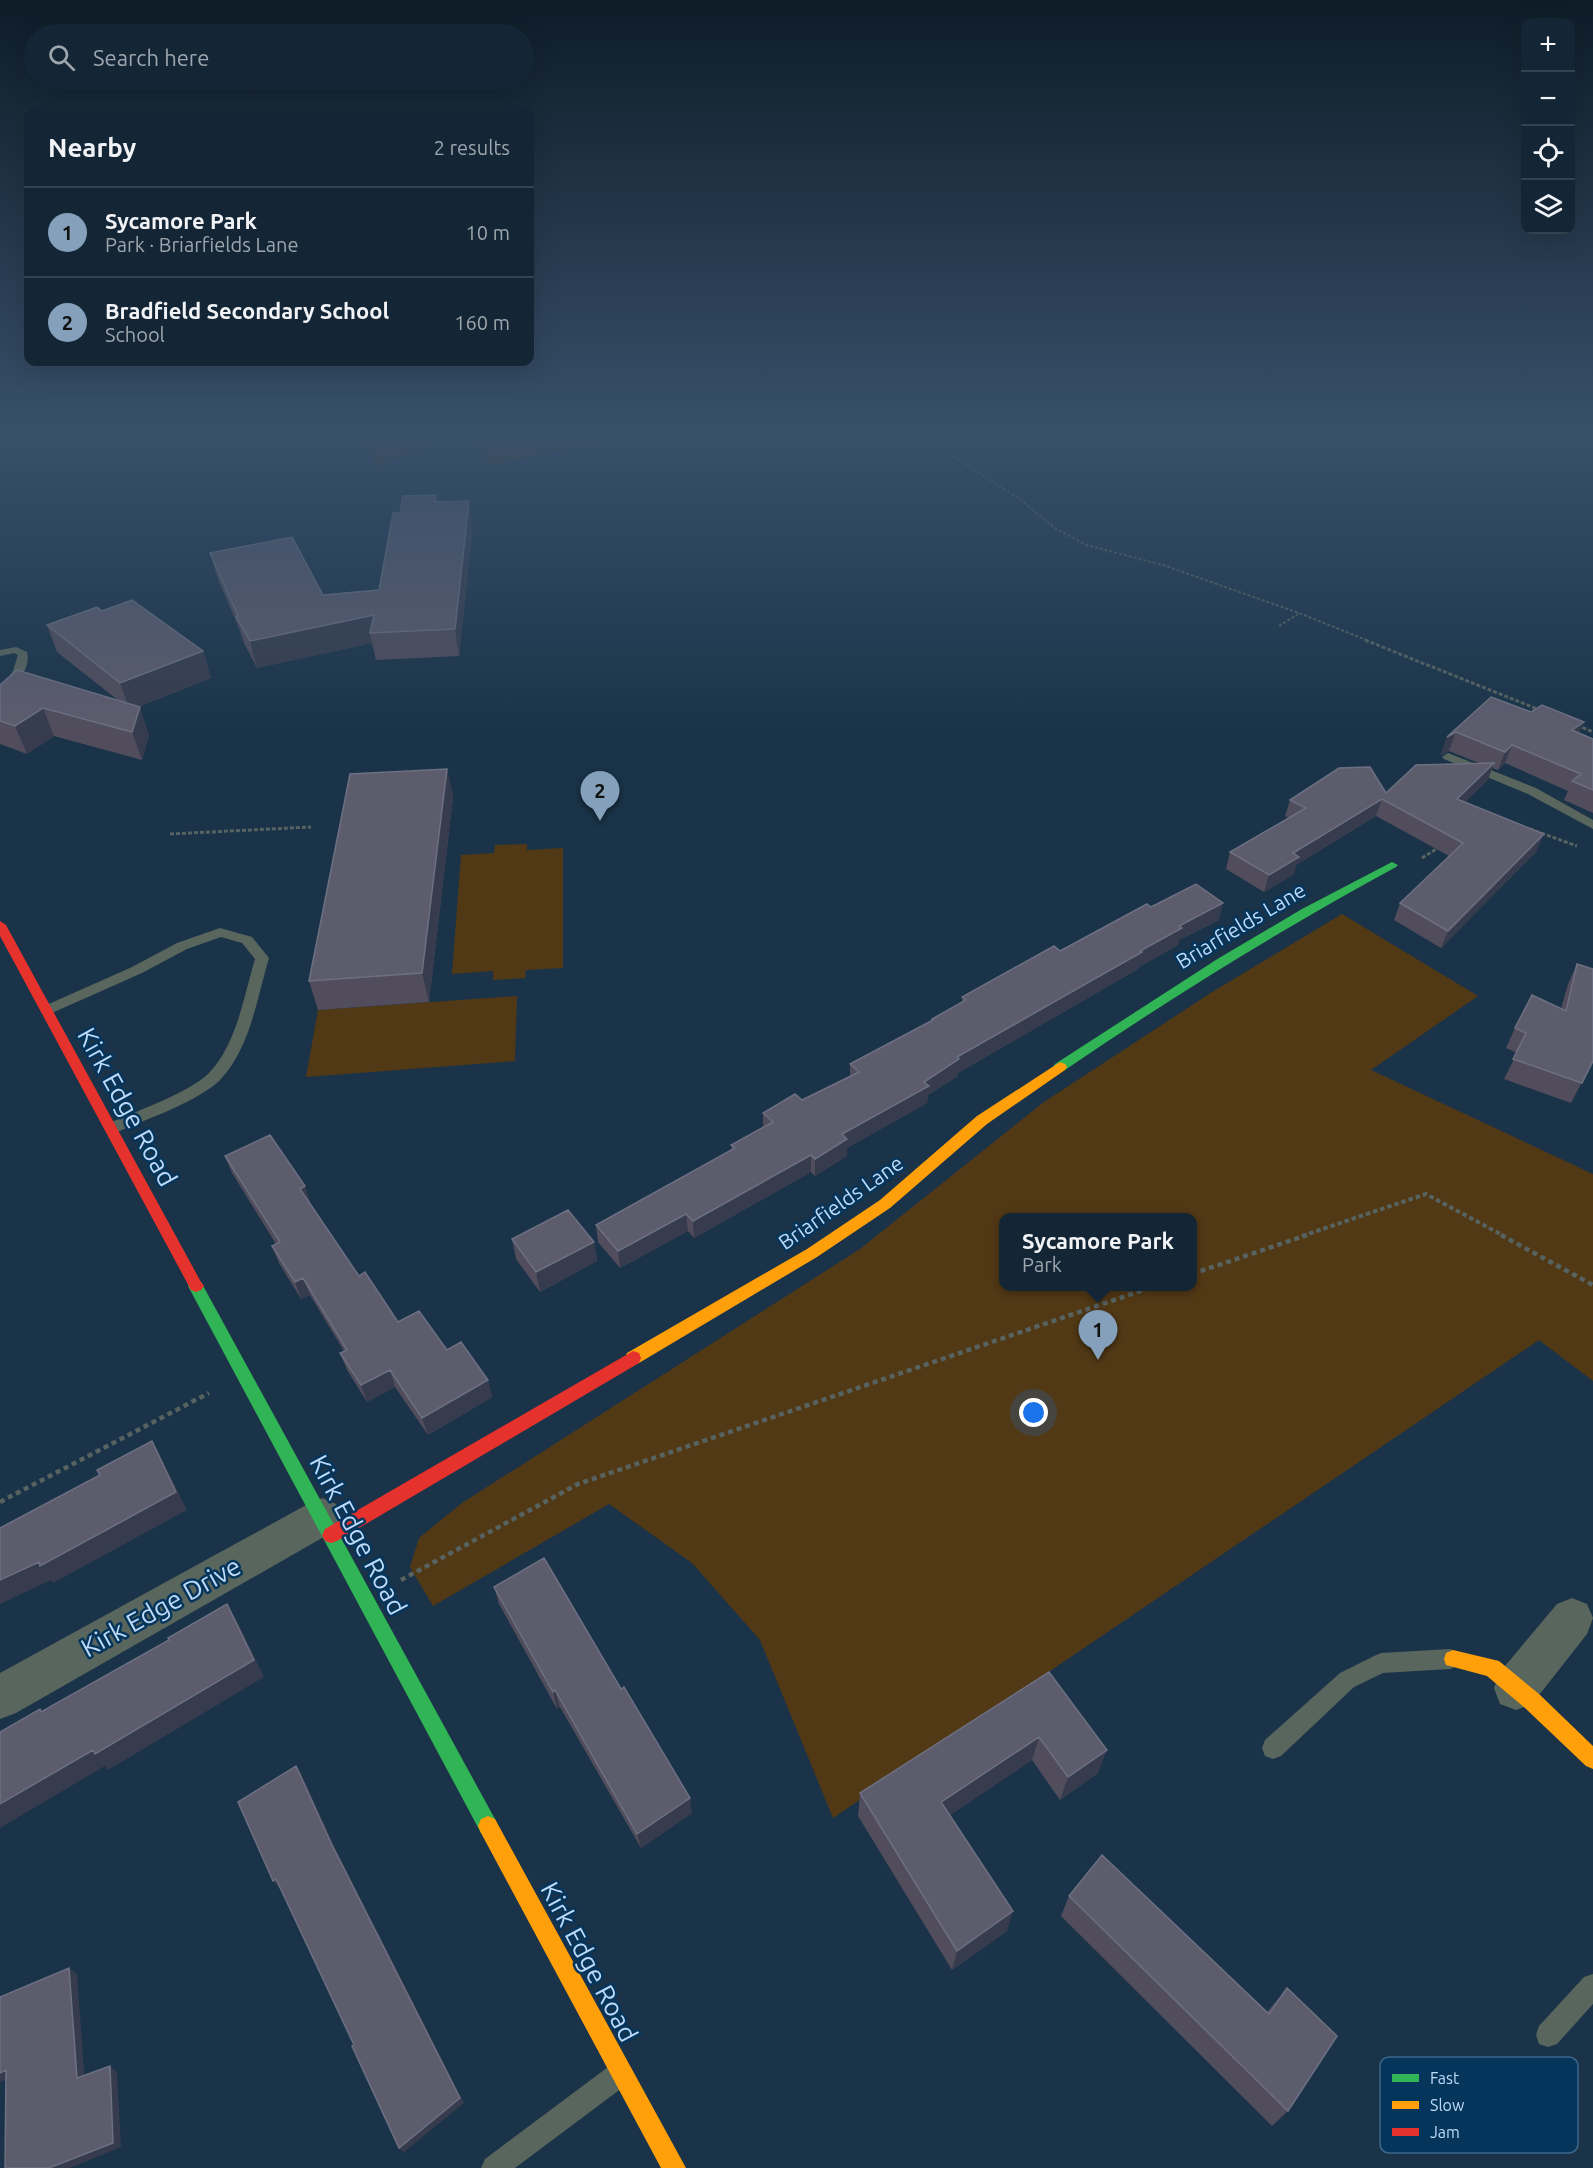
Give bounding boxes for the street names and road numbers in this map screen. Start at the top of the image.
street label: Briarfields Lane [1171,877,1310,973]
street label: Kirk Edge Road [72,1023,183,1191]
street label: Briarfields Lane [773,1150,907,1254]
street label: Kirk Edge Road [304,1450,413,1619]
street label: Kirk Edge Drive [76,1551,246,1662]
street label: Kirk Edge Road [535,1877,644,2046]

